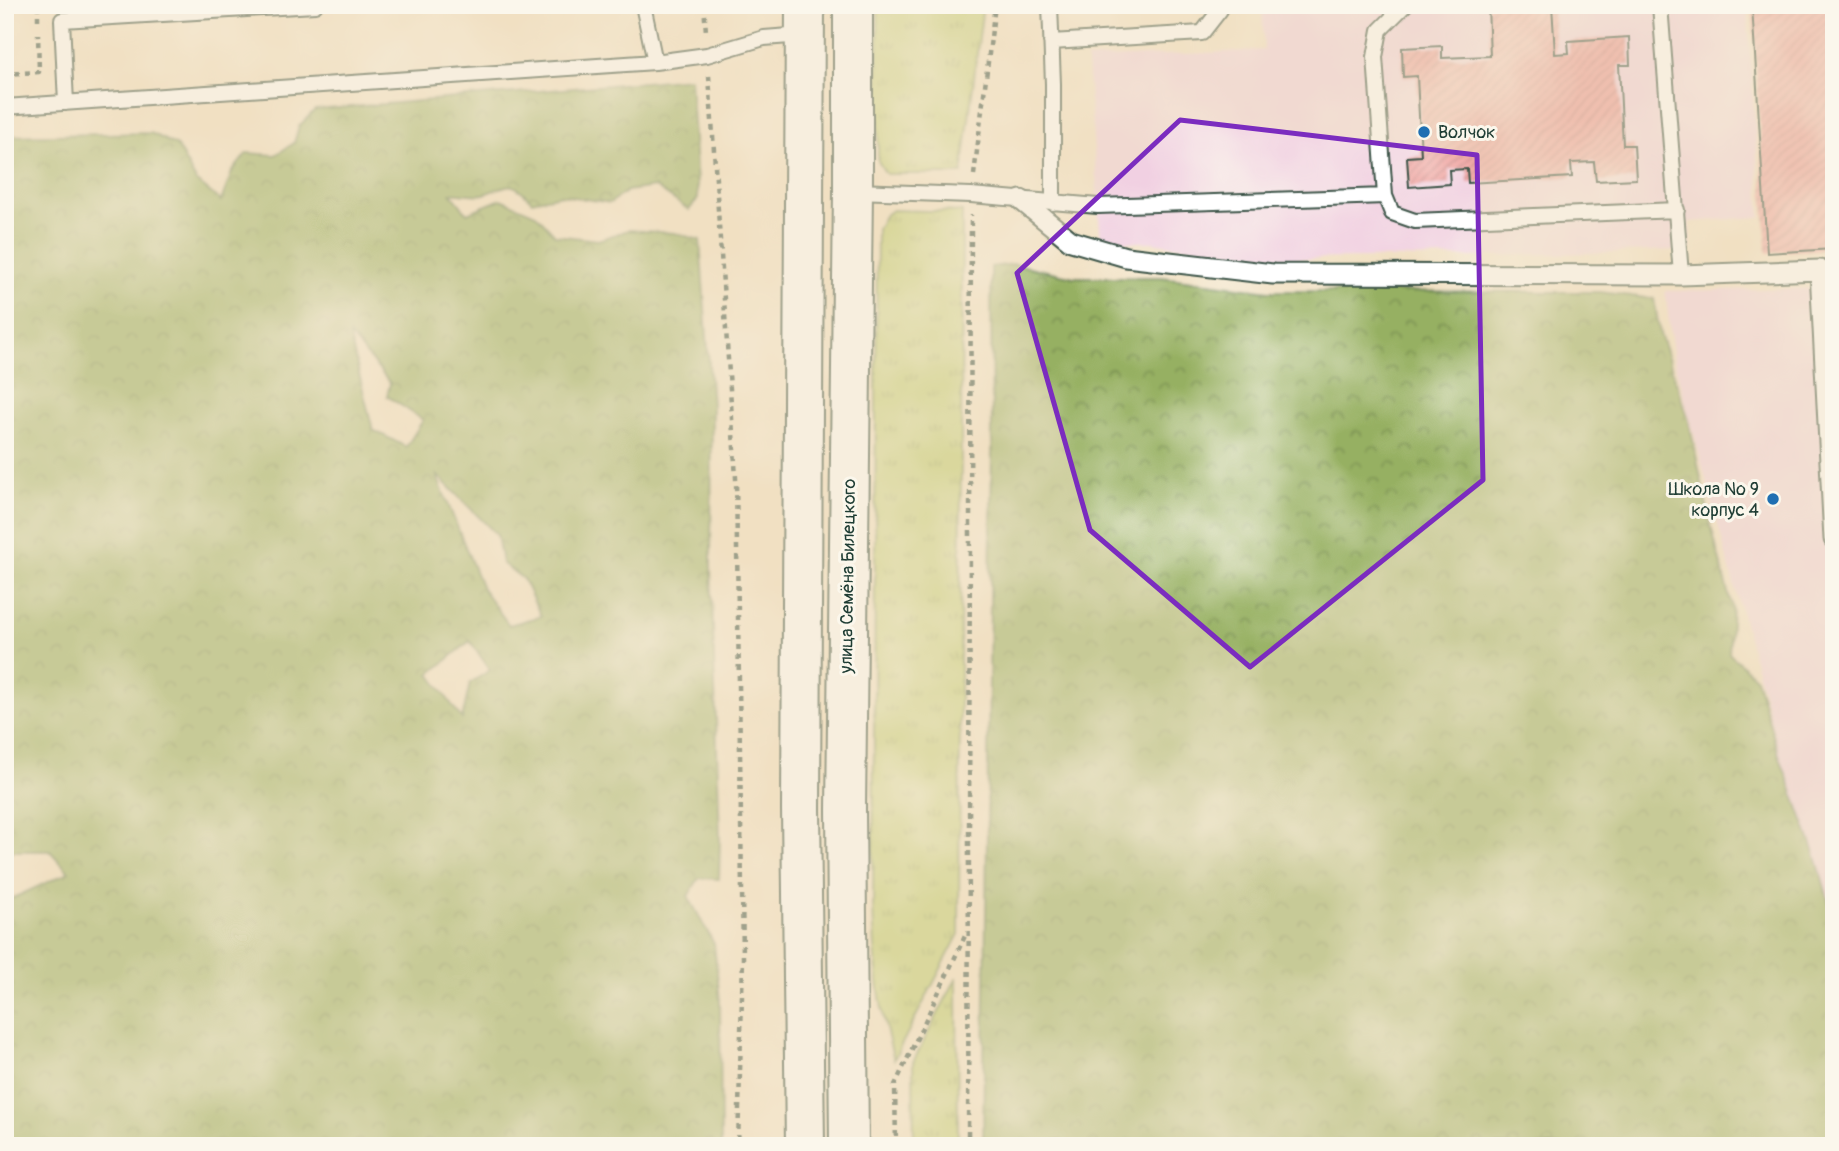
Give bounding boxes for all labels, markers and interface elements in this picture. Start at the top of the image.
place label: Волчок [1438,121,1495,144]
marker: Волчок [1416,124,1432,140]
street label: улица Семёна Билецкого [835,478,861,675]
place label: Школа № 9 корпус 4 [1669,478,1760,522]
marker: Школа № 9 корпус 4 [1765,491,1781,507]

